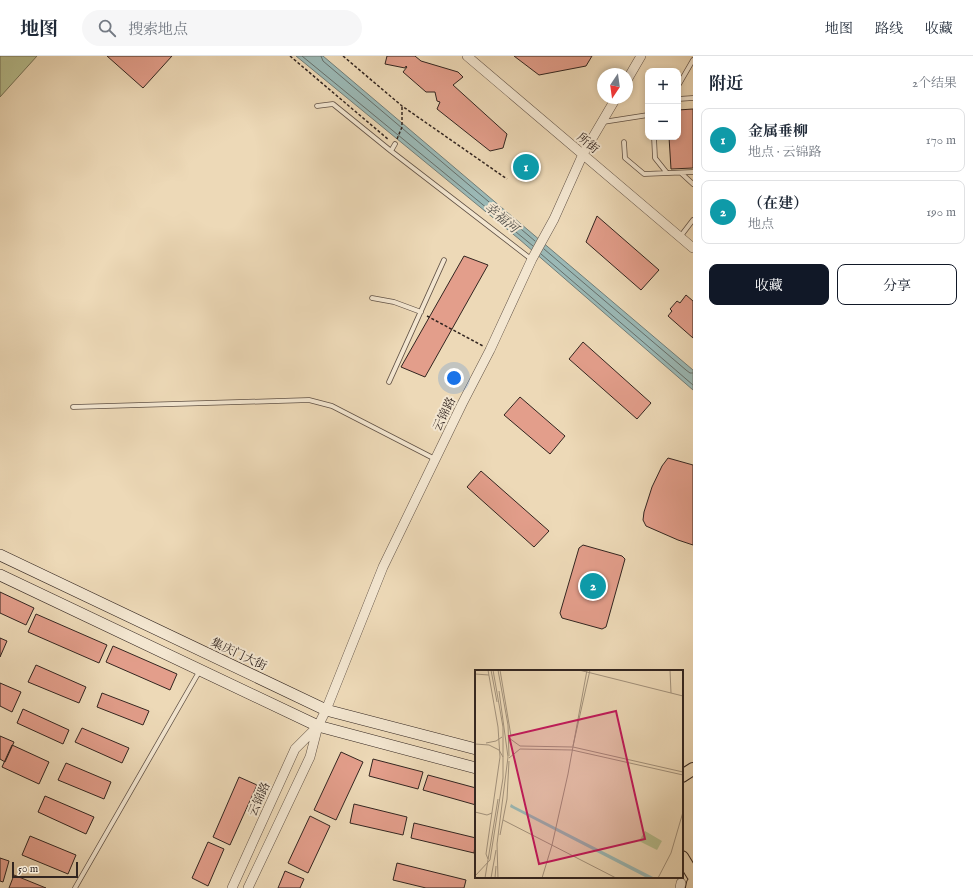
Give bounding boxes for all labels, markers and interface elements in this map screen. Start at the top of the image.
search box [82,10,362,46]
icon: search [96,17,118,39]
text: 地图 [20,18,58,42]
text: 搜索地点 [128,20,188,39]
text: 地图 [825,20,853,38]
text: 路线 [875,20,903,38]
text: 收藏 [925,20,953,38]
north arrow [597,68,633,104]
map controls [645,68,681,140]
button: + [645,68,681,104]
text: 附近 [709,74,743,95]
text: 2个结果 [912,75,957,92]
button: − [645,104,681,140]
text: 金属垂柳 [748,122,808,141]
street label: 所街 [574,130,602,158]
text: 1 [721,132,725,149]
text: 170 m [926,132,956,149]
text: 地点 · 云锦路 [748,144,822,161]
pin: 1 [513,152,539,182]
text: （在建） [748,194,808,213]
water label: 幸福河 [481,199,523,238]
text: 2 [720,204,726,221]
text: 190 m [926,204,956,221]
text: 地点 [748,216,774,233]
button: 收藏 [709,264,829,305]
button: 分享 [837,264,957,305]
your location [444,368,464,388]
street label: 云锦路 [430,395,459,434]
pin: 2 [580,571,606,601]
street label: 集庆门大街 [208,635,270,674]
inset map [475,670,683,878]
street label: 云锦路 [245,780,274,819]
scale bar [12,860,78,879]
text: 50 m [18,862,38,876]

